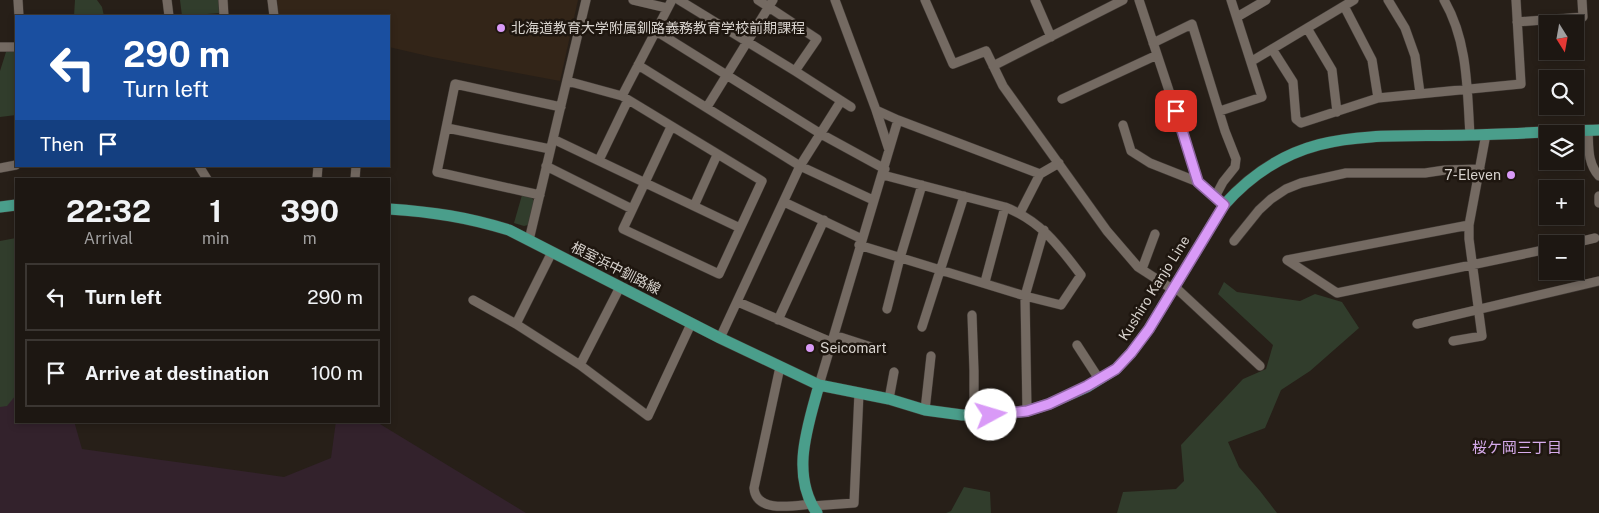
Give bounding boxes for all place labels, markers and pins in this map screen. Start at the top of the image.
place label: 北海道教育大学附属釧路義務教育学校前期課程 [511,20,805,36]
marker: 北海道教育大学附属釧路義務教育学校前期課程 [495,22,507,34]
pin [1155,90,1197,132]
place label: 7-Eleven [1444,167,1501,183]
marker: 7-Eleven [1505,169,1517,181]
place label: Seicomart [820,340,887,356]
marker: Seicomart [804,342,816,354]

